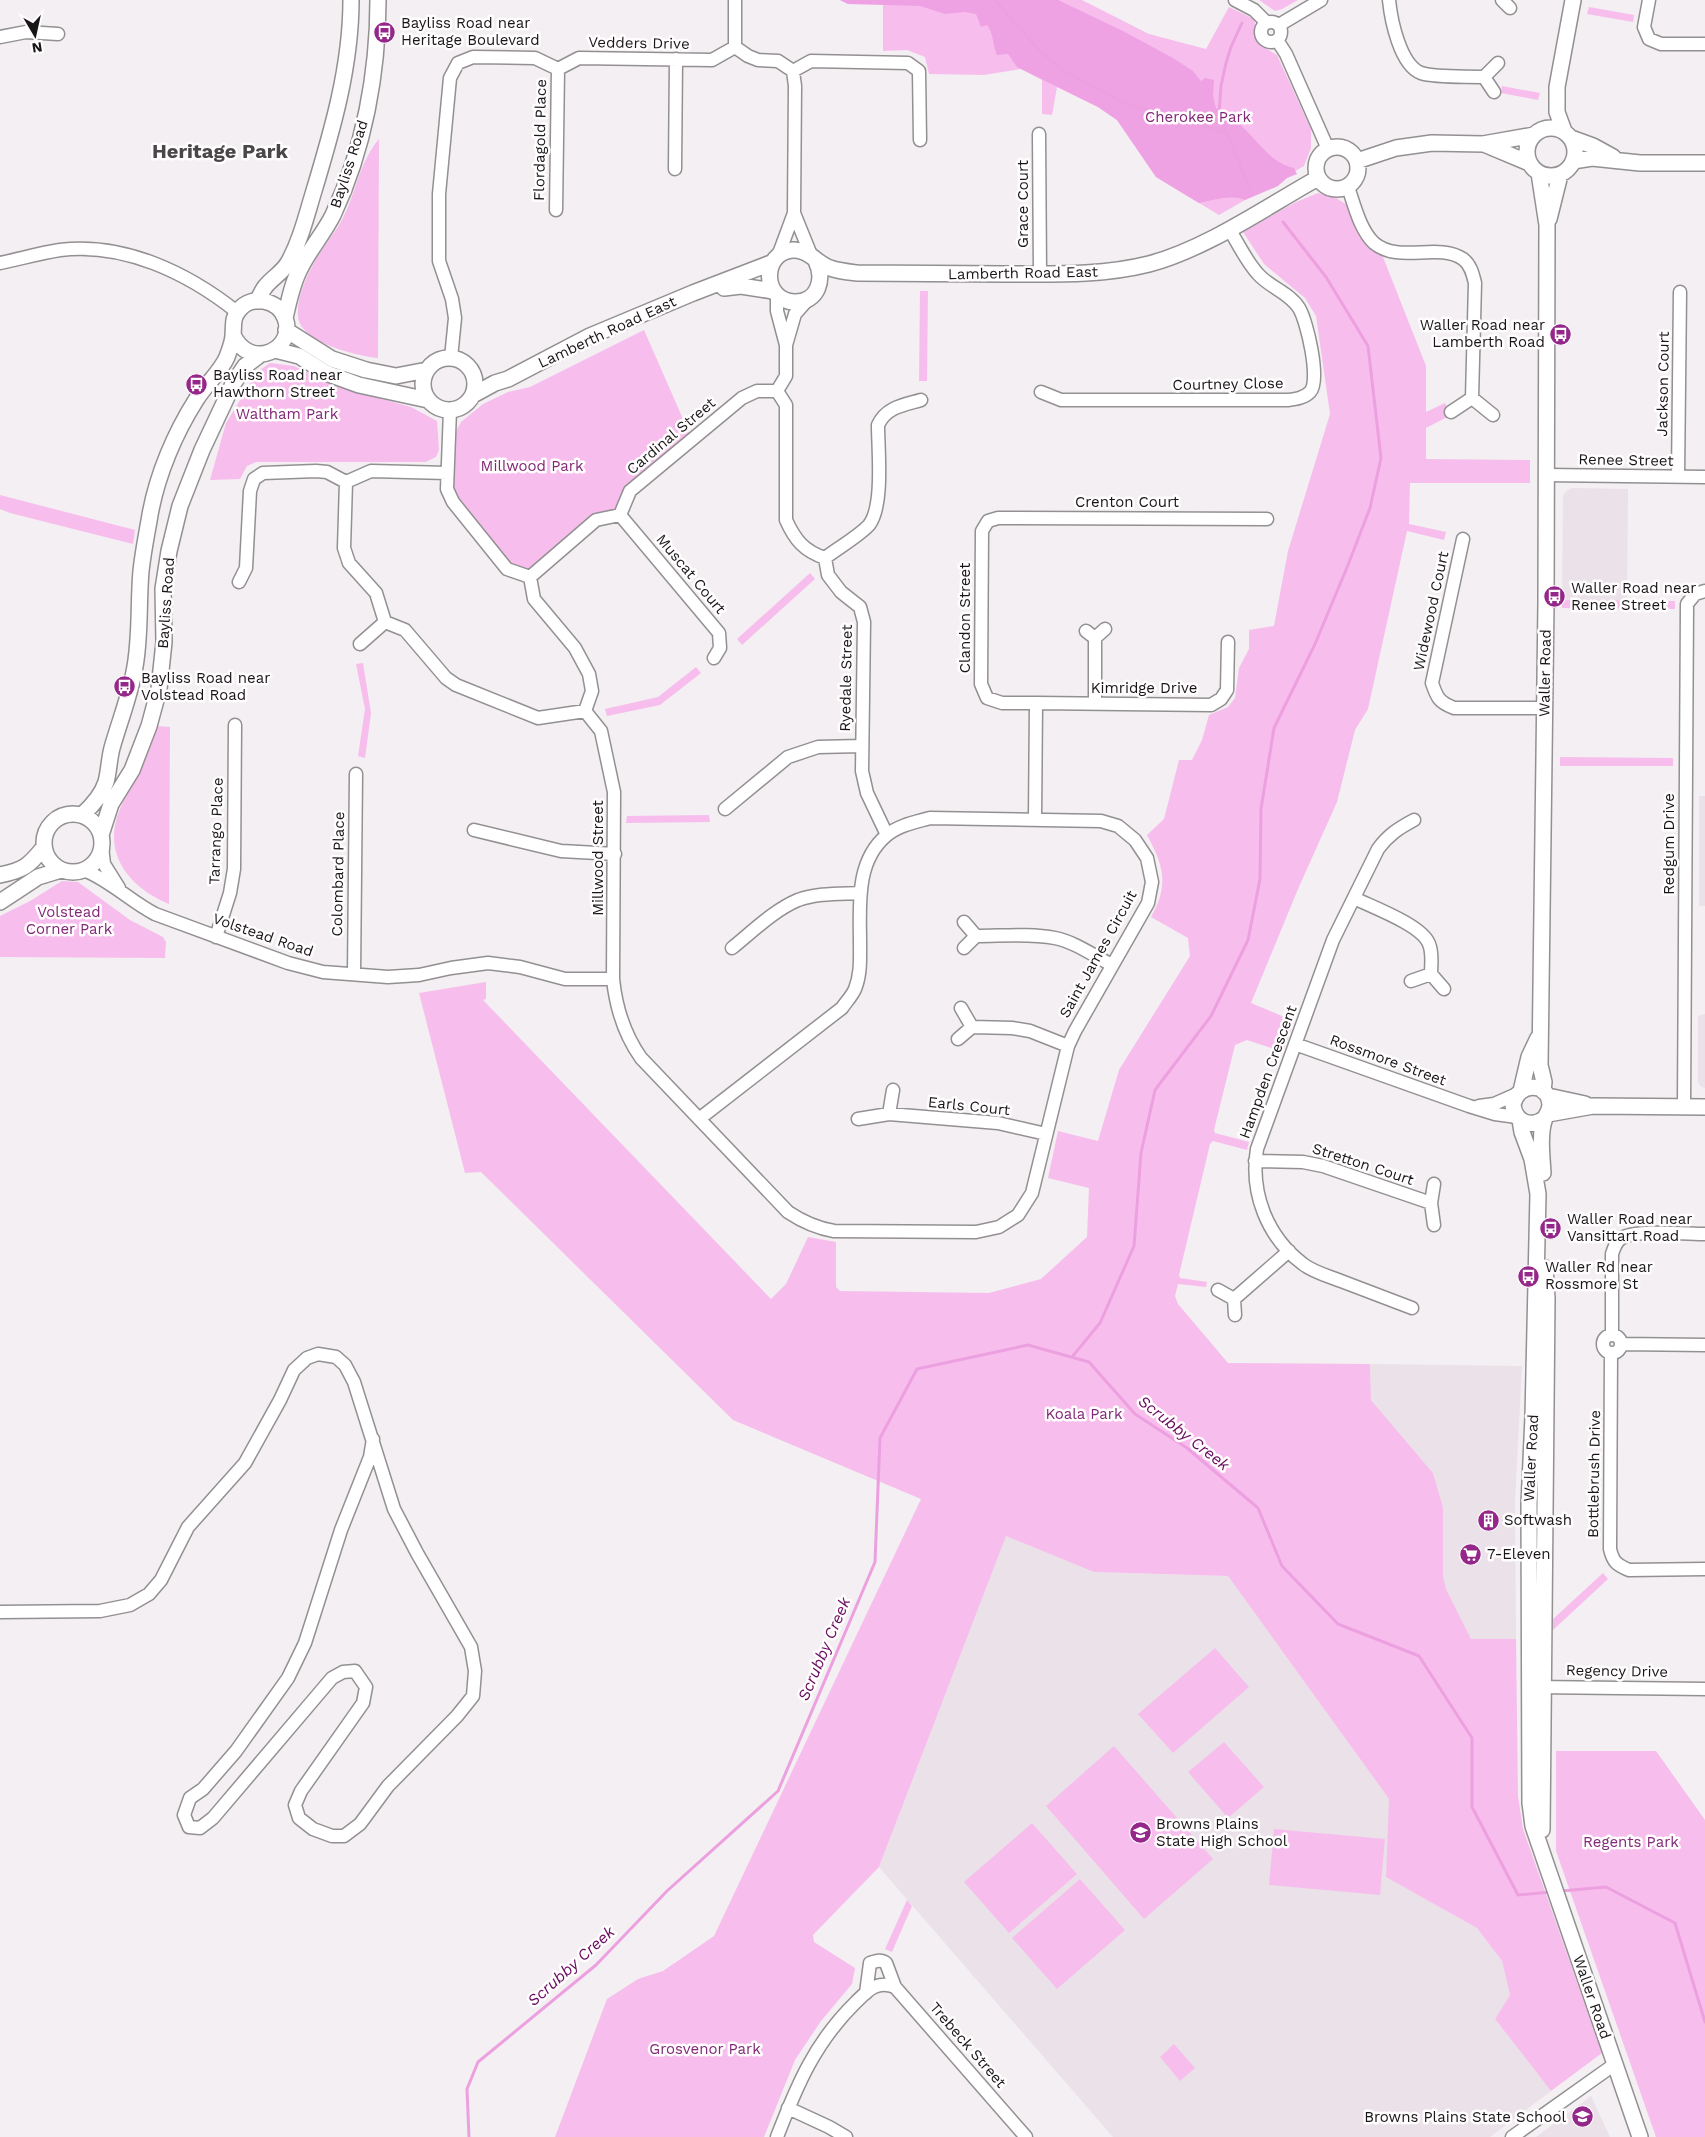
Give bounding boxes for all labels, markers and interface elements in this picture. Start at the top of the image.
north arrow [10,10,60,60]
place label: Bayliss Road near Heritage Boulevard [401,14,540,49]
bus stop icon: Bayliss Road near Heritage Boulevard [373,20,397,44]
street label: Vedders Drive [588,33,690,53]
text: N [31,39,43,57]
street label: Flordagold Place [530,79,550,201]
park label: Cherokee Park [1145,108,1252,126]
street label: Bayliss Road [326,118,372,210]
district label: Heritage Park [152,139,288,163]
street label: Grace Court [1014,159,1032,248]
street label: Lamberth Road East [948,263,1099,283]
street label: Lamberth Road East [535,292,679,372]
place label: Waller Road near Lamberth Road [1420,316,1545,351]
bus stop icon: Waller Road near Lamberth Road [1549,322,1573,346]
street label: Jackson Court [1653,331,1673,437]
place label: Bayliss Road near Hawthorn Street [213,366,342,401]
bus stop icon: Bayliss Road near Hawthorn Street [185,372,209,396]
street label: Courtney Close [1172,374,1284,394]
street label: Cardinal Street [623,393,720,478]
park label: Waltham Park [236,405,339,423]
street label: Renee Street [1578,450,1674,470]
park label: Millwood Park [481,457,584,475]
street label: Crenton Court [1075,493,1180,511]
street label: Muscat Court [652,531,730,618]
street label: Widewood Court [1410,549,1453,672]
street label: Bayliss Road [154,557,178,649]
street label: Clandon Street [956,562,974,673]
place label: Waller Road near Renee Street [1571,579,1696,614]
bus stop icon: Waller Road near Renee Street [1543,585,1567,609]
street label: Ryedale Street [836,624,856,732]
street label: Waller Road [1535,629,1555,717]
place label: Bayliss Road near Volstead Road [141,669,270,704]
bus stop icon: Bayliss Road near Volstead Road [113,675,137,699]
street label: Kimridge Drive [1091,679,1197,697]
street label: Tarrango Place [205,777,227,885]
street label: Redgum Drive [1660,793,1678,895]
street label: Millwood Street [589,799,607,916]
street label: Colombard Place [328,811,348,937]
street label: Saint James Circuit [1055,887,1141,1021]
park label: Volstead Corner Park [26,903,113,938]
street label: Volstead Road [210,909,316,961]
street label: Hampden Crescent [1235,1002,1301,1141]
street label: Rossmore Street [1327,1031,1449,1090]
street label: Earls Court [927,1093,1012,1119]
street label: Stretton Court [1310,1139,1417,1189]
place label: Waller Road near Vansittart Road [1567,1210,1692,1245]
bus stop icon: Waller Road near Vansittart Road [1539,1216,1563,1240]
place label: Waller Rd near Rossmore St [1545,1258,1653,1293]
bus stop icon: Waller Rd near Rossmore St [1517,1264,1541,1288]
water label: Scrubby Creek [1135,1391,1234,1475]
park label: Koala Park [1046,1405,1123,1423]
street label: Bottlebrush Drive [1584,1410,1604,1538]
street label: Waller Road [1520,1414,1542,1502]
building icon: Softwash [1476,1508,1500,1532]
place label: Softwash [1504,1511,1572,1529]
supermarket icon: 7-Eleven [1459,1542,1483,1566]
place label: 7-Eleven [1487,1545,1551,1563]
water label: Scrubby Creek [794,1593,855,1704]
street label: Regency Drive [1566,1661,1668,1681]
place label: Browns Plains State High School [1156,1815,1288,1850]
school or university icon: Browns Plains State High School [1128,1821,1152,1845]
park label: Regents Park [1583,1833,1679,1851]
water label: Scrubby Creek [524,1921,619,2010]
street label: Waller Road [1569,1953,1615,2041]
street label: Trebeck Street [926,1999,1011,2092]
park label: Grosvenor Park [649,2040,761,2058]
school or university icon: Browns Plains State School [1570,2105,1594,2129]
place label: Browns Plains State School [1364,2108,1566,2126]

